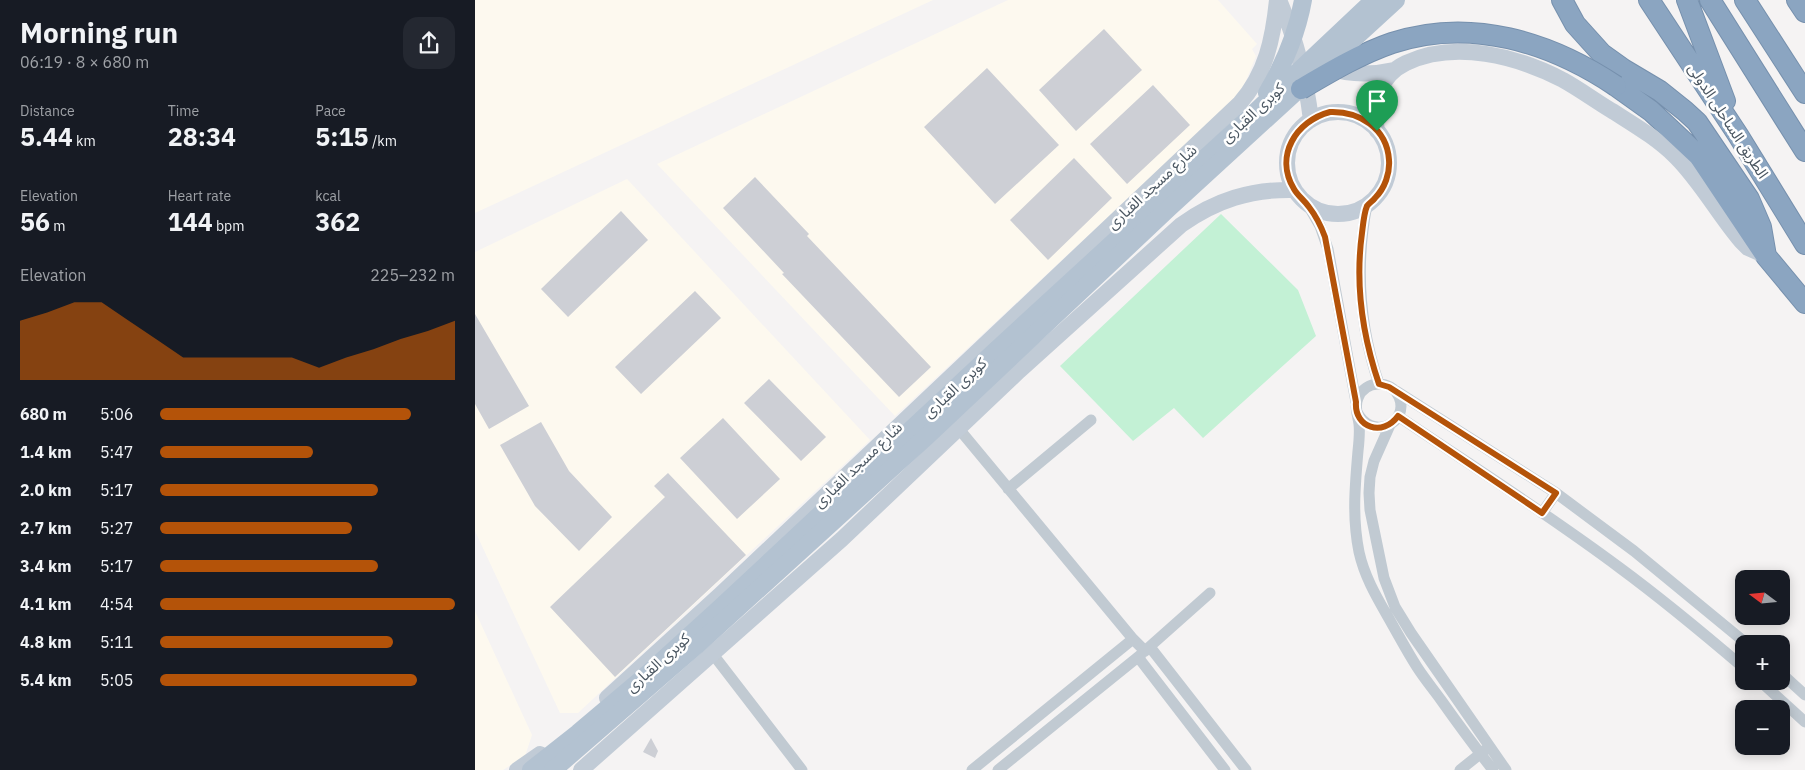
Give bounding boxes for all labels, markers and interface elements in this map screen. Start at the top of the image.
text: Morning run [20,14,178,51]
button: share [403,17,455,69]
text: 06:19 · 8 × 680 m [20,52,149,72]
street label: الطريق الساحلى الدولى [1683,60,1773,182]
street label: كوبرى القبارى [1217,78,1289,147]
pin [1356,80,1398,131]
icon: arrive [1363,87,1391,115]
text: Distance [20,102,75,120]
text: Time [168,102,199,120]
text: Pace [315,102,346,120]
text: 5.44 [20,120,73,153]
text: 28:34 [168,120,236,153]
text: 5:15 [315,120,369,153]
text: km [73,132,96,150]
text: /km [369,132,397,150]
street label: شارع مسجد القبارى [1103,140,1203,235]
text: Elevation [20,187,78,205]
text: Heart rate [168,187,231,205]
text: kcal [315,187,341,205]
text: 56 [20,205,50,238]
text: 144 [168,205,213,238]
text: 362 [315,205,360,238]
text: m [50,217,66,235]
text: bpm [213,217,244,235]
text: Elevation [20,265,86,285]
text: 225–232 m [370,265,455,285]
street label: كوبرى القبارى [919,353,991,422]
text: 680 m [20,404,67,424]
text: 5:06 [100,404,133,424]
street label: شارع مسجد القبارى [809,417,908,514]
text: 1.4 km [20,442,71,462]
text: 5:47 [100,442,133,462]
text: 2.0 km [20,480,71,500]
text: 5:17 [100,480,133,500]
text: 2.7 km [20,518,71,538]
text: 5:27 [100,518,133,538]
text: 3.4 km [20,556,71,576]
text: 5:17 [100,556,133,576]
north arrow [1735,570,1790,625]
map controls [1735,570,1790,755]
text: 4.1 km [20,594,71,614]
text: 4:54 [100,594,133,614]
street label: كوبرى القبارى [622,628,694,696]
text: 4.8 km [20,632,71,652]
text: 5:11 [100,632,133,652]
button: + [1735,635,1790,690]
text: 5.4 km [20,670,71,690]
text: 5:05 [100,670,133,690]
button: − [1735,700,1790,755]

